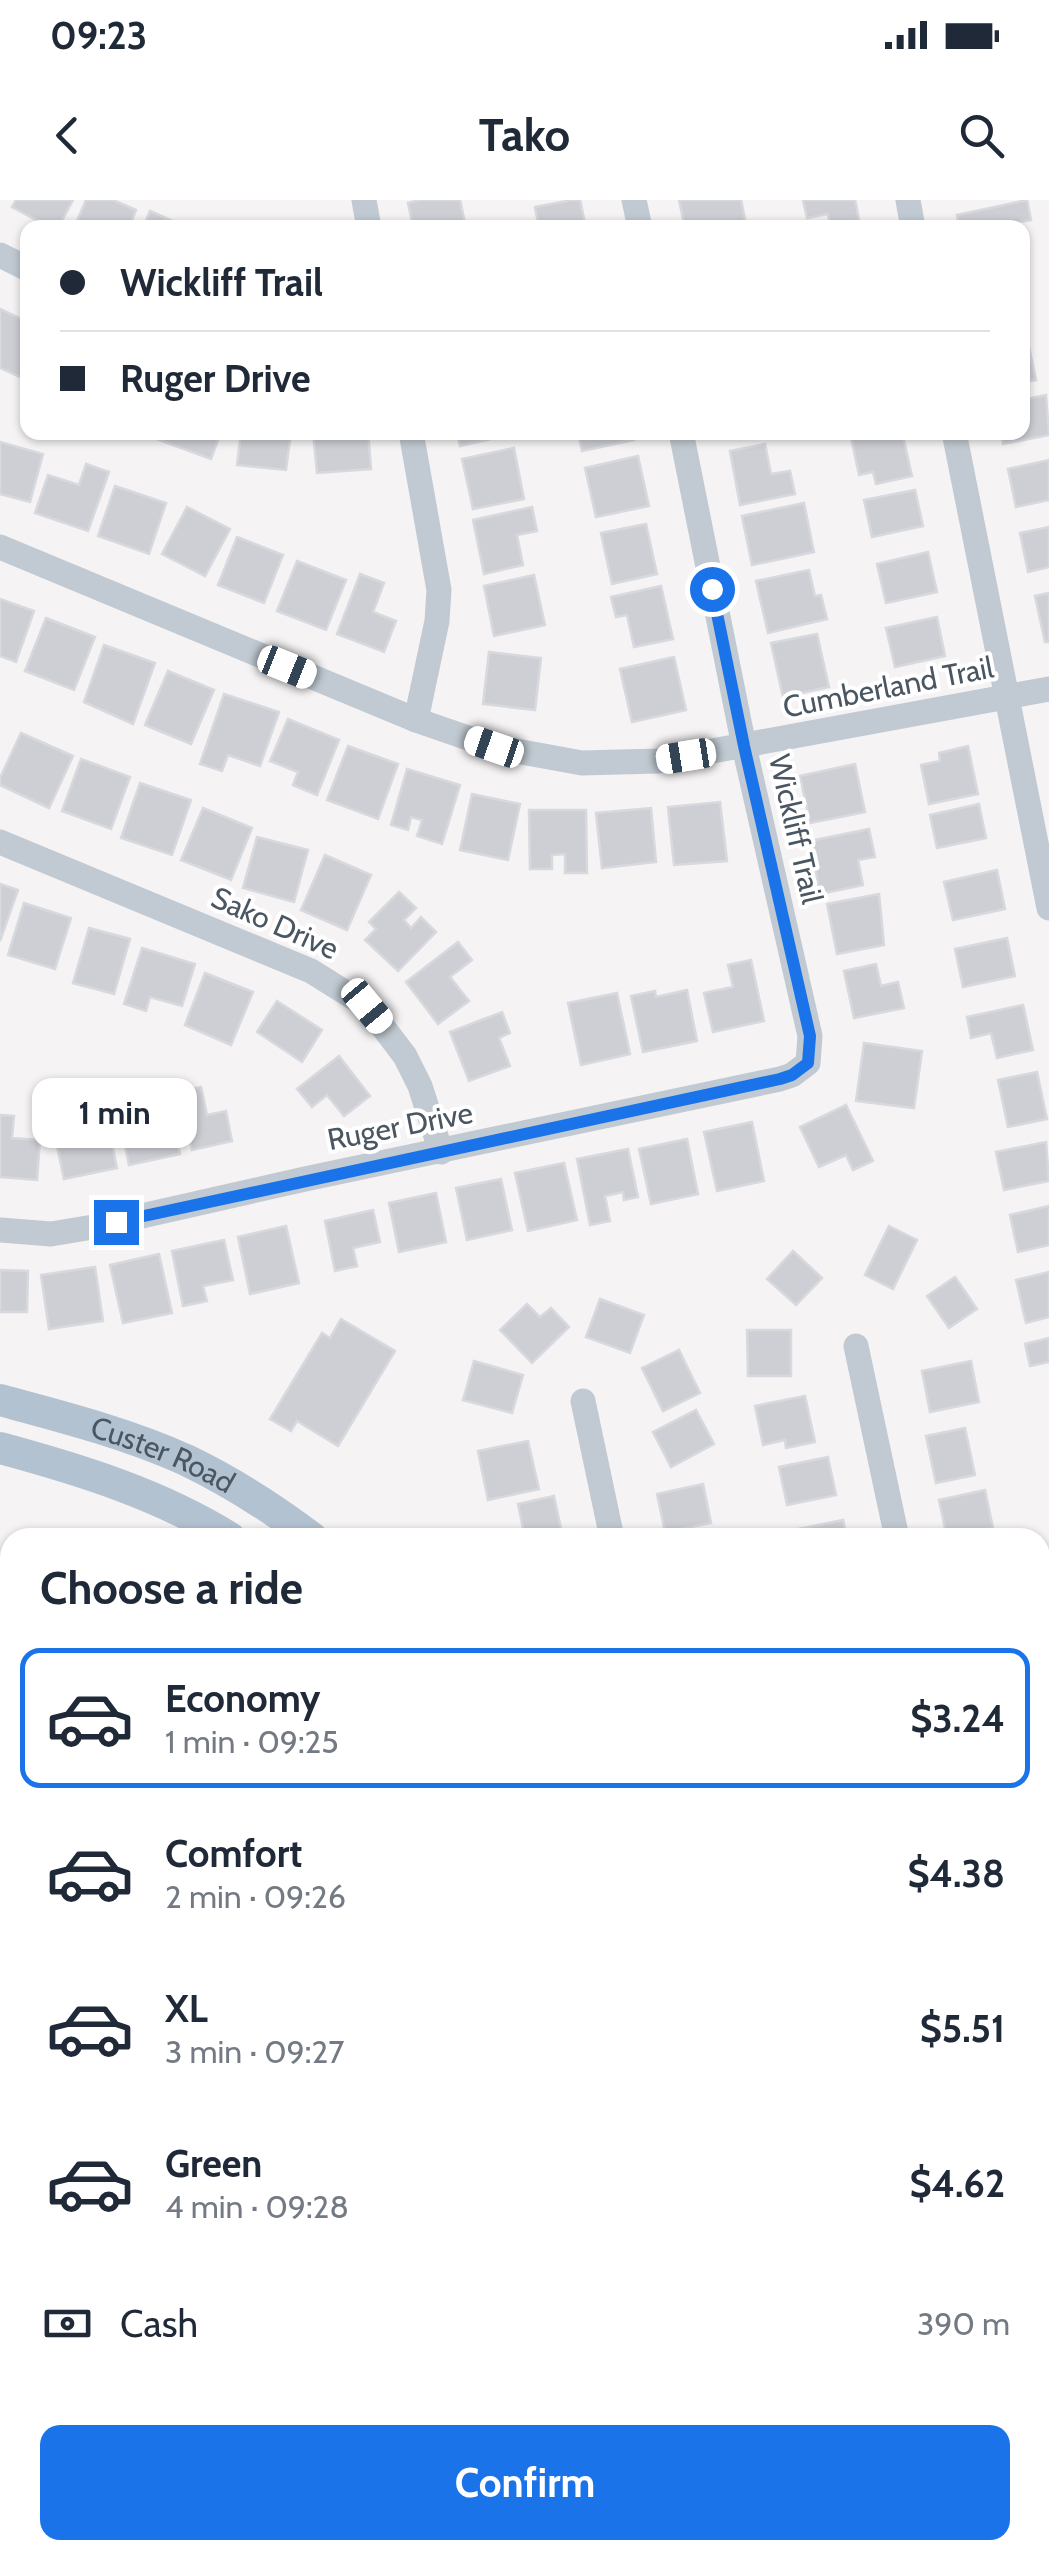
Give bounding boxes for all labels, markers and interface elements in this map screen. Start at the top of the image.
text: 09:23 [50,12,147,59]
icon: back [40,108,95,163]
text: Tako [479,108,570,162]
icon: search [954,108,1009,163]
text: Wickliff Trail [120,259,323,306]
text: Ruger Drive [120,355,311,402]
route start [690,567,735,612]
car [254,642,320,692]
street label: Cumberland Trail [780,648,996,726]
car [461,723,527,771]
car [654,736,718,776]
street label: Wickliff Trail [761,751,831,907]
street label: Sako Drive [206,879,344,967]
car [336,973,398,1039]
callout: 1 min [34,1077,198,1147]
text: 1 min [78,1093,151,1132]
street label: Ruger Drive [324,1094,476,1158]
route end [94,1200,139,1245]
street label: Custer Road [87,1408,242,1501]
text: Choose a ride [40,1561,303,1615]
icon: car [45,1673,135,1763]
text: Economy [165,1675,320,1722]
text: $3.24 [910,1695,1005,1742]
text: 1 min · 09:25 [165,1722,339,1761]
icon: car [45,1828,135,1918]
text: Comfort [165,1830,302,1877]
text: $4.38 [907,1850,1005,1897]
text: 2 min · 09:26 [165,1877,346,1916]
icon: car [45,1983,135,2073]
text: XL [165,1985,208,2032]
text: $5.51 [920,2005,1005,2052]
text: 3 min · 09:27 [165,2032,344,2071]
icon: car [45,2138,135,2228]
text: Green [165,2140,262,2187]
text: $4.62 [909,2160,1005,2207]
text: 4 min · 09:28 [165,2187,349,2226]
icon: cash [40,2296,95,2351]
text: Cash [120,2300,198,2347]
text: 390 m [917,2304,1010,2343]
button: Confirm [40,2425,1010,2540]

